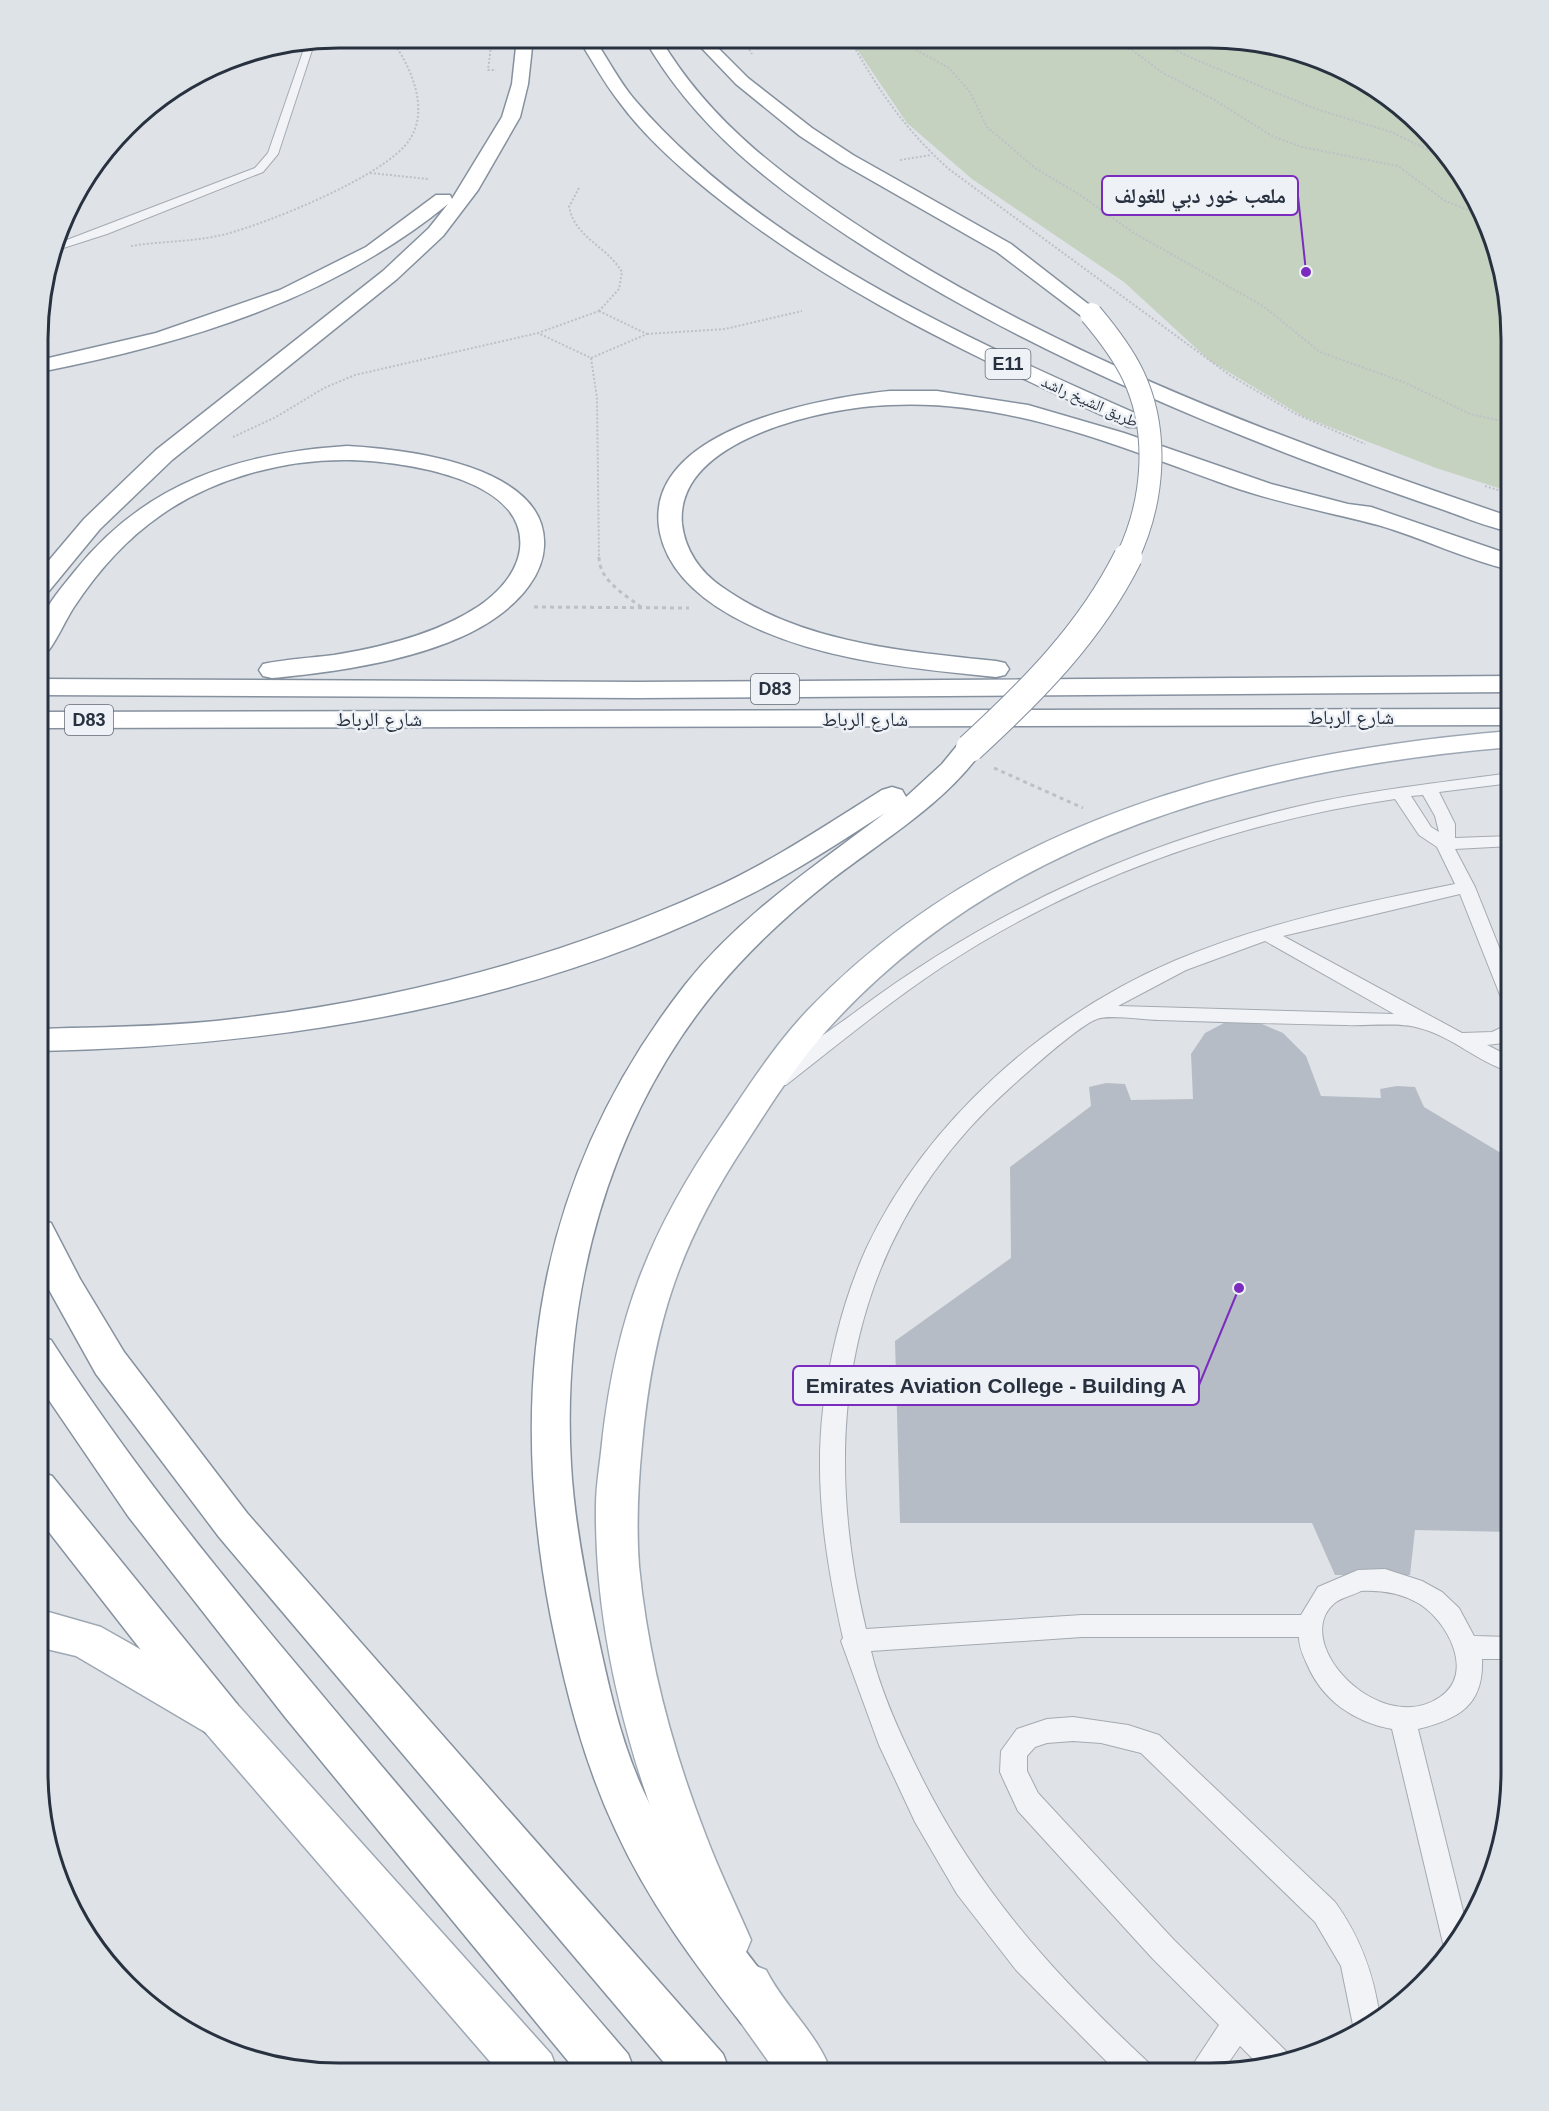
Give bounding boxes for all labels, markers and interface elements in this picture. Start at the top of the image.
callout: ملعب خور دبي للغولف [1102,176,1298,215]
text: ملعب خور دبي للغولف [1114,184,1286,212]
road number: E11 [986,349,1030,379]
street label: طريق الشيخ راشد [1038,373,1141,432]
road number: D83 [751,674,799,704]
road number: D83 [65,705,113,735]
street label: شارع الرباط [1308,706,1394,730]
street label: شارع الرباط [336,708,422,732]
street label: شارع الرباط [822,708,908,732]
callout: Emirates Aviation College - Building A [793,1366,1199,1405]
text: Emirates Aviation College - Building A [806,1374,1186,1397]

